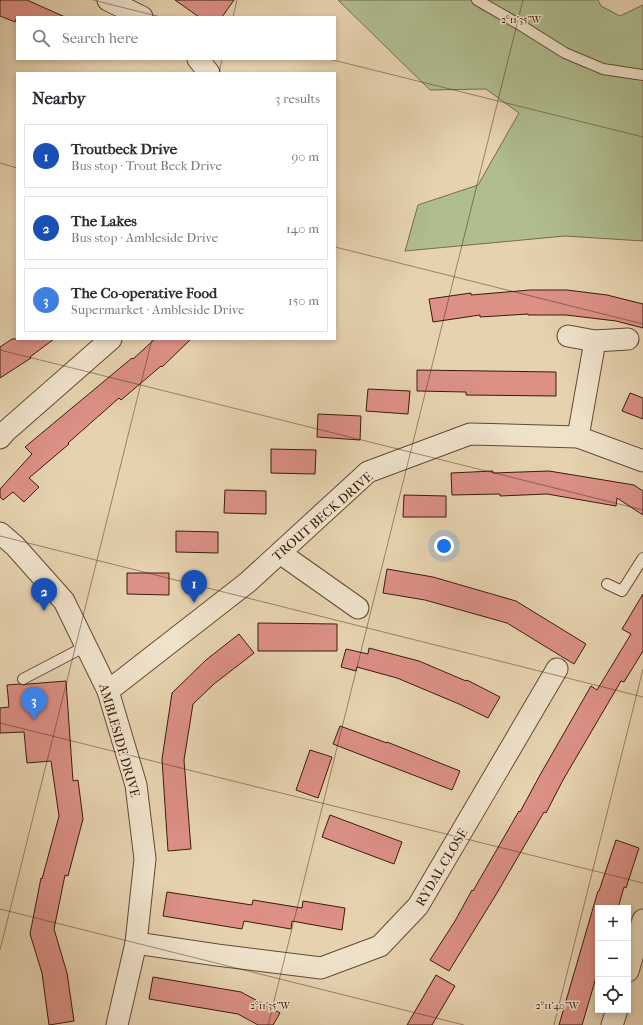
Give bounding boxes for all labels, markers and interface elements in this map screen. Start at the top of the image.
text: 2°11'35"W [501,14,542,26]
search box [16,16,336,60]
icon: search [30,27,52,49]
text: Search here [62,29,138,47]
text: Nearby [32,88,86,108]
text: 3 results [275,91,320,106]
text: Troutbeck Drive [71,140,177,158]
text: 1 [44,149,48,164]
text: 90 m [291,149,319,164]
text: Bus stop · Trout Beck Drive [71,158,222,173]
text: The Lakes [71,212,137,230]
text: 2 [43,221,49,236]
text: 140 m [286,221,319,236]
text: Bus stop · Ambleside Drive [71,230,218,245]
text: The Co-operative Food [71,284,217,302]
text: 3 [43,293,49,308]
text: 150 m [288,293,319,308]
text: Supermarket · Ambleside Drive [71,302,244,317]
street label: TROUT BECK DRIVE [269,469,375,564]
your location [434,536,454,556]
pin: 1 [181,570,207,603]
pin: 2 [31,578,57,611]
street label: AMBLESIDE DRIVE [96,681,143,799]
pin: 3 [21,687,47,720]
street label: RYDAL CLOSE [412,826,471,909]
map controls [595,905,631,1013]
button: + [595,905,631,941]
button: − [595,941,631,977]
button: locate [595,977,631,1013]
text: 2°11'35"W [250,1000,291,1012]
text: 2°11'40"W [535,1000,580,1012]

